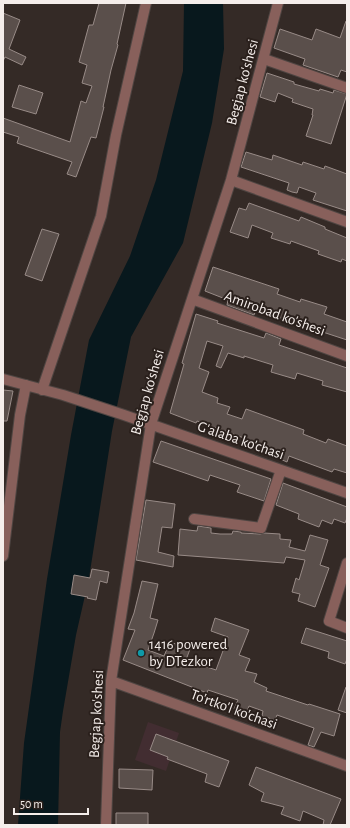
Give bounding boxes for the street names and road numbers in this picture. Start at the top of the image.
street label: Begjap ko'shesi [224,38,261,127]
street label: Amirobad ko'shesi [222,288,327,339]
street label: Begjap ko'shesi [128,348,167,437]
street label: G'alaba ko'chasi [195,419,286,462]
street label: Begjap ko'shesi [87,670,106,759]
street label: To'rtko'l ko'chasi [188,687,279,732]

